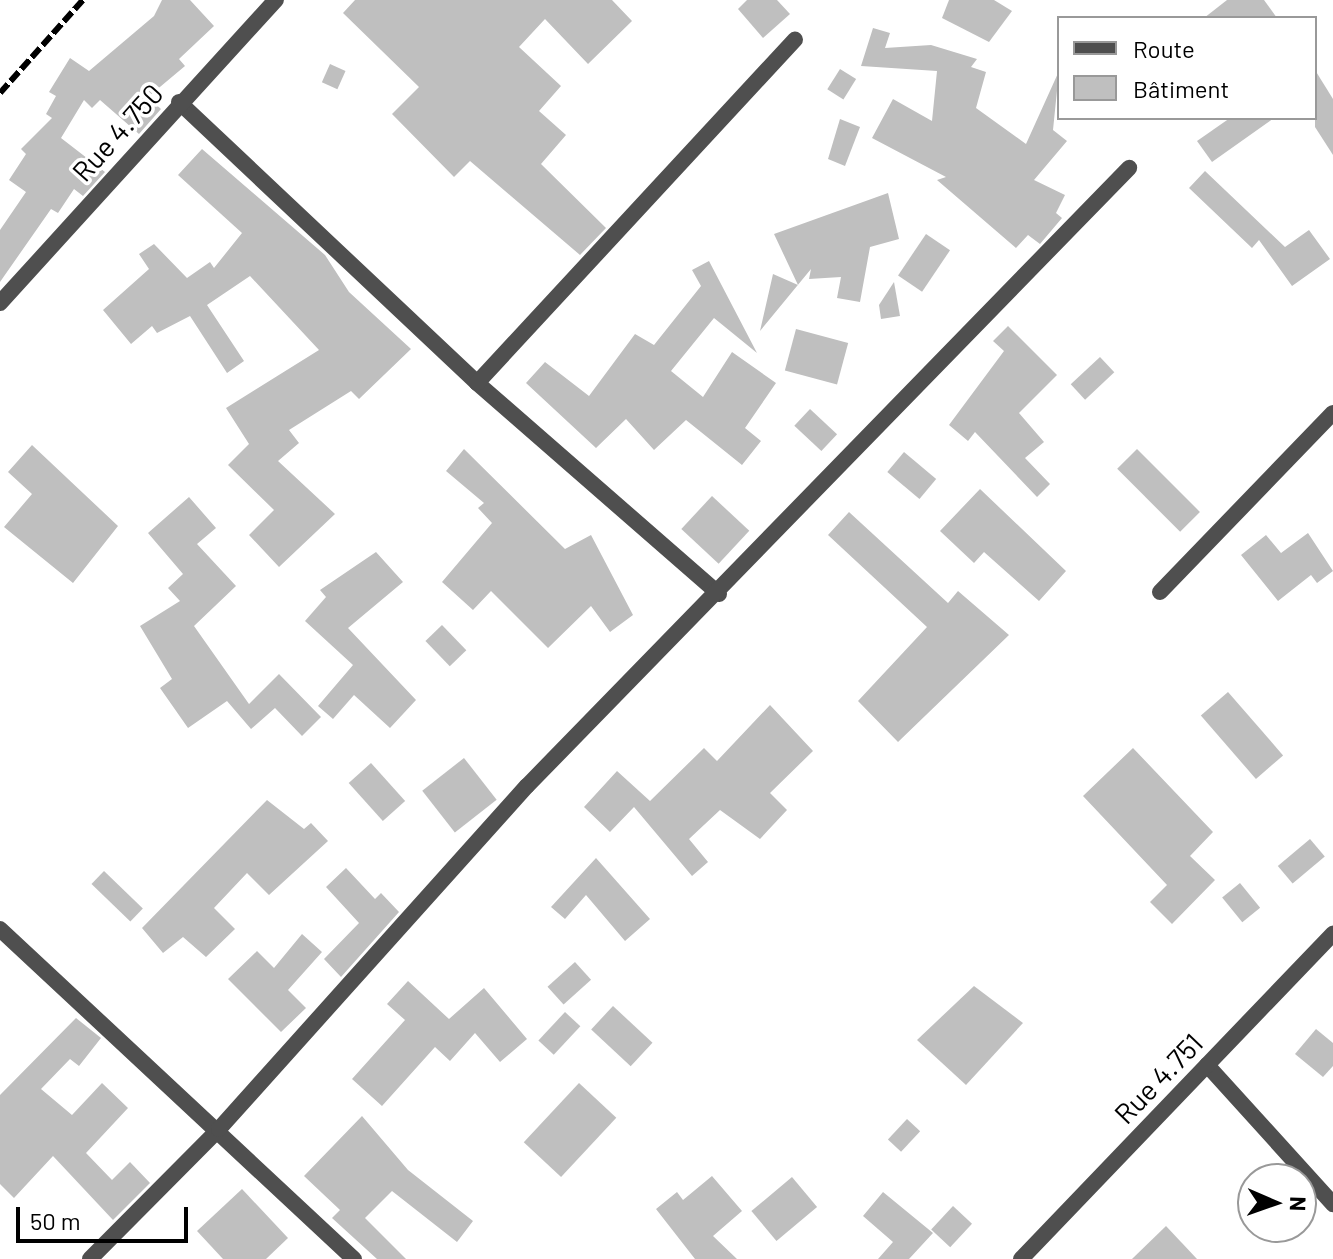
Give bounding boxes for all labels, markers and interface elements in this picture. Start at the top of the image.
legend [1057,16,1317,120]
text: Route [1133,34,1195,63]
text: Bâtiment [1133,74,1229,103]
street label: Rue 4.750 [65,76,169,188]
street label: Rue 4.751 [1107,1026,1209,1130]
north arrow [1237,1163,1317,1243]
scale bar [20,1191,192,1241]
text: N [1286,1196,1312,1212]
text: 50 m [30,1206,81,1235]

